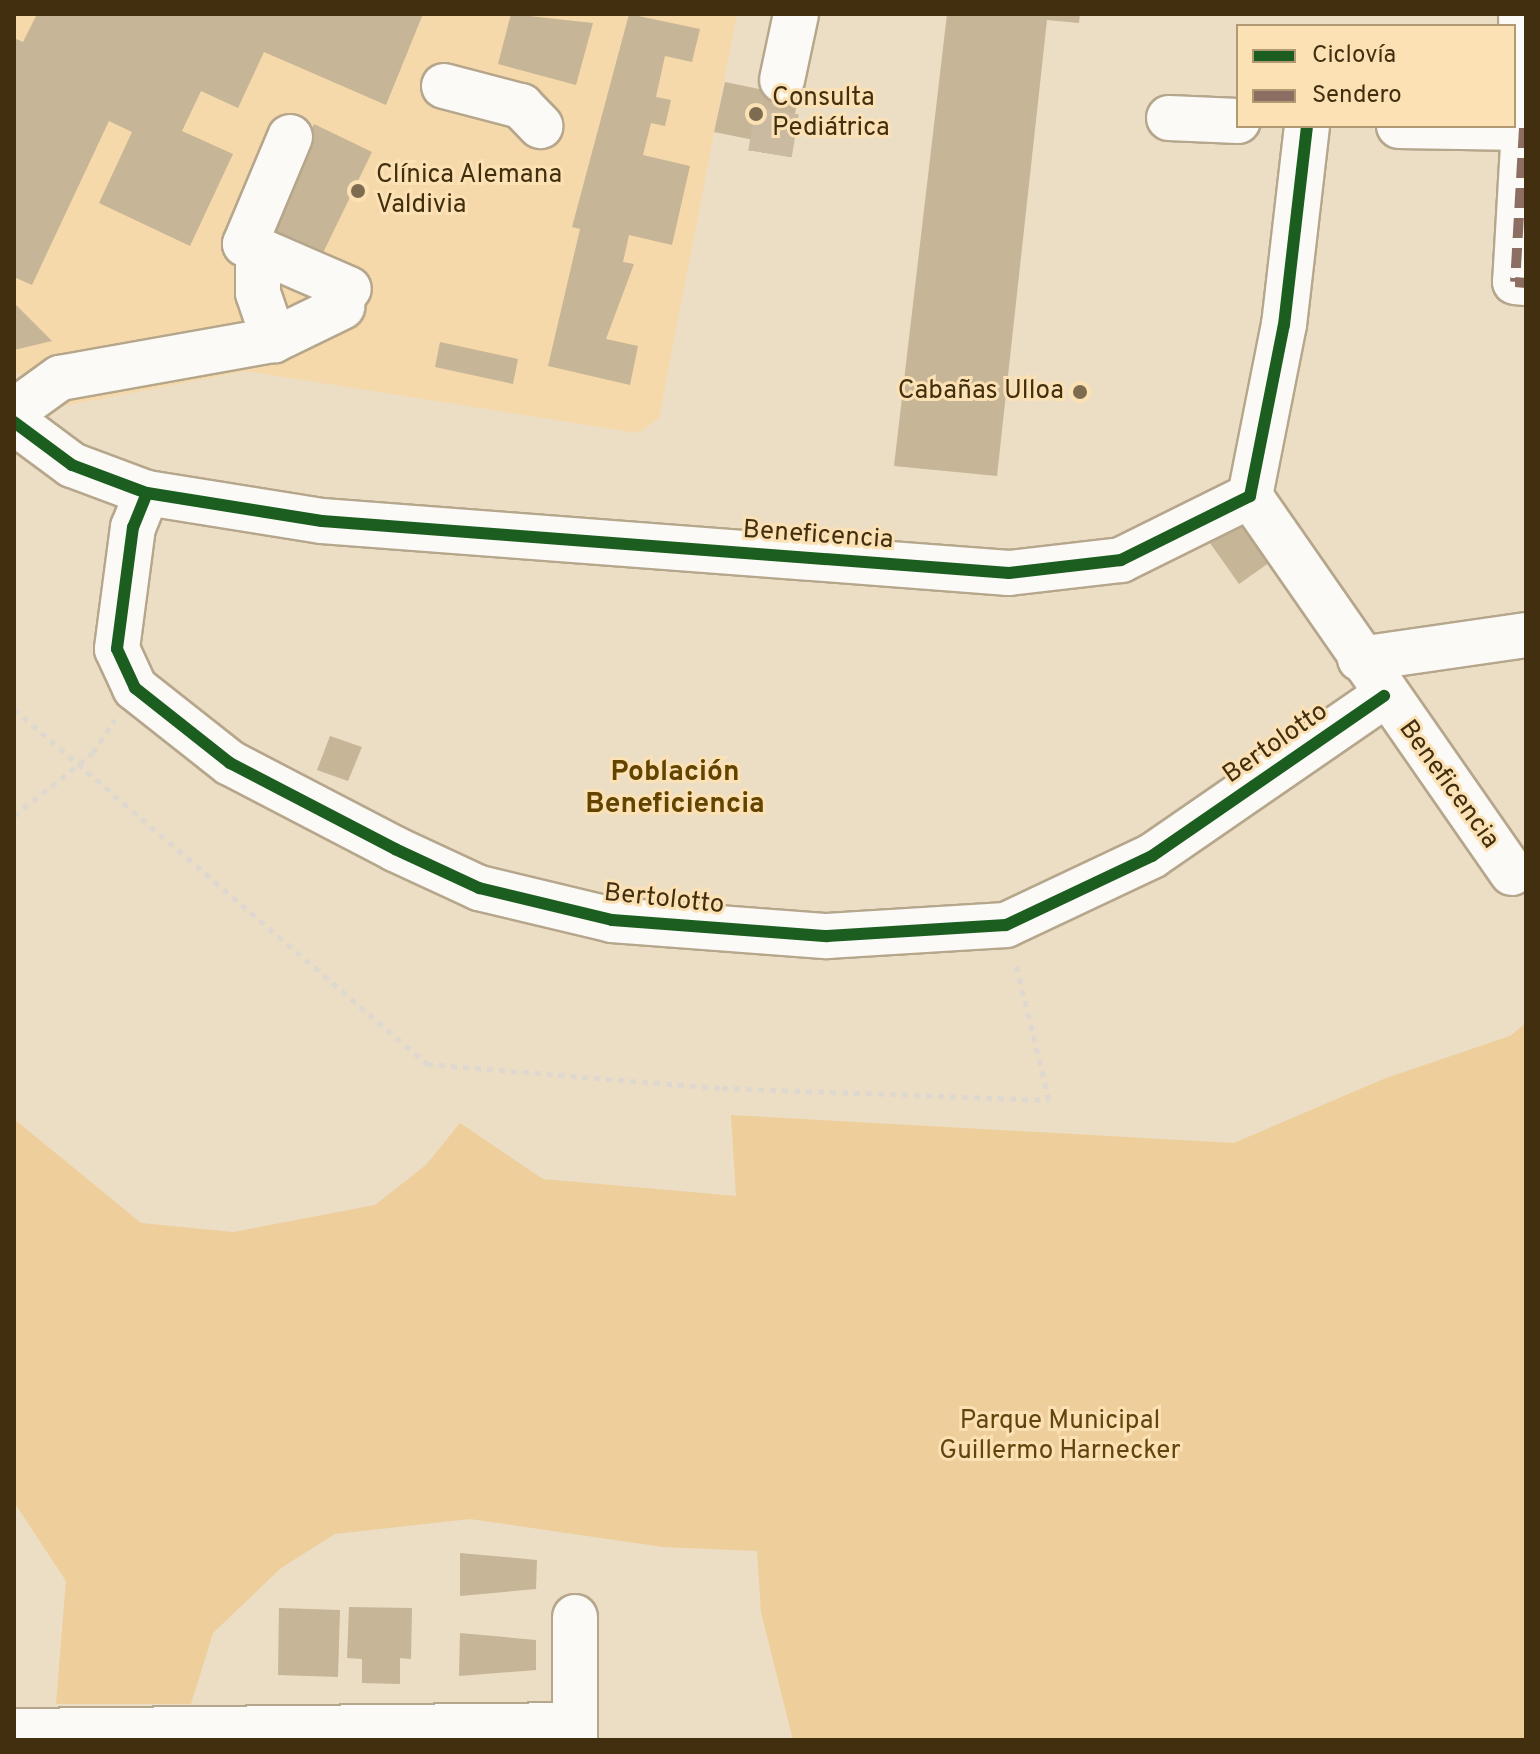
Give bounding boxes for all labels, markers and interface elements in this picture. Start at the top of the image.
legend [1236,24,1516,128]
text: Ciclovía [1312,41,1396,71]
text: Sendero [1312,81,1402,111]
place label: Consulta Pediátrica [772,83,890,144]
marker: Consulta Pediátrica [747,105,765,123]
place label: Clínica Alemana Valdivia [376,160,563,222]
marker: Clínica Alemana Valdivia [347,180,369,202]
place label: Cabañas Ulloa [898,376,1064,408]
marker: Cabañas Ulloa [1071,383,1089,401]
street label: Beneficencia [742,515,894,557]
street label: Bertolotto [1218,697,1334,791]
street label: Beneficencia [1391,715,1505,855]
district label: Población Beneficiencia [585,756,765,822]
street label: Bertolotto [602,878,726,922]
park label: Parque Municipal Guillermo Harnecker [939,1406,1181,1468]

